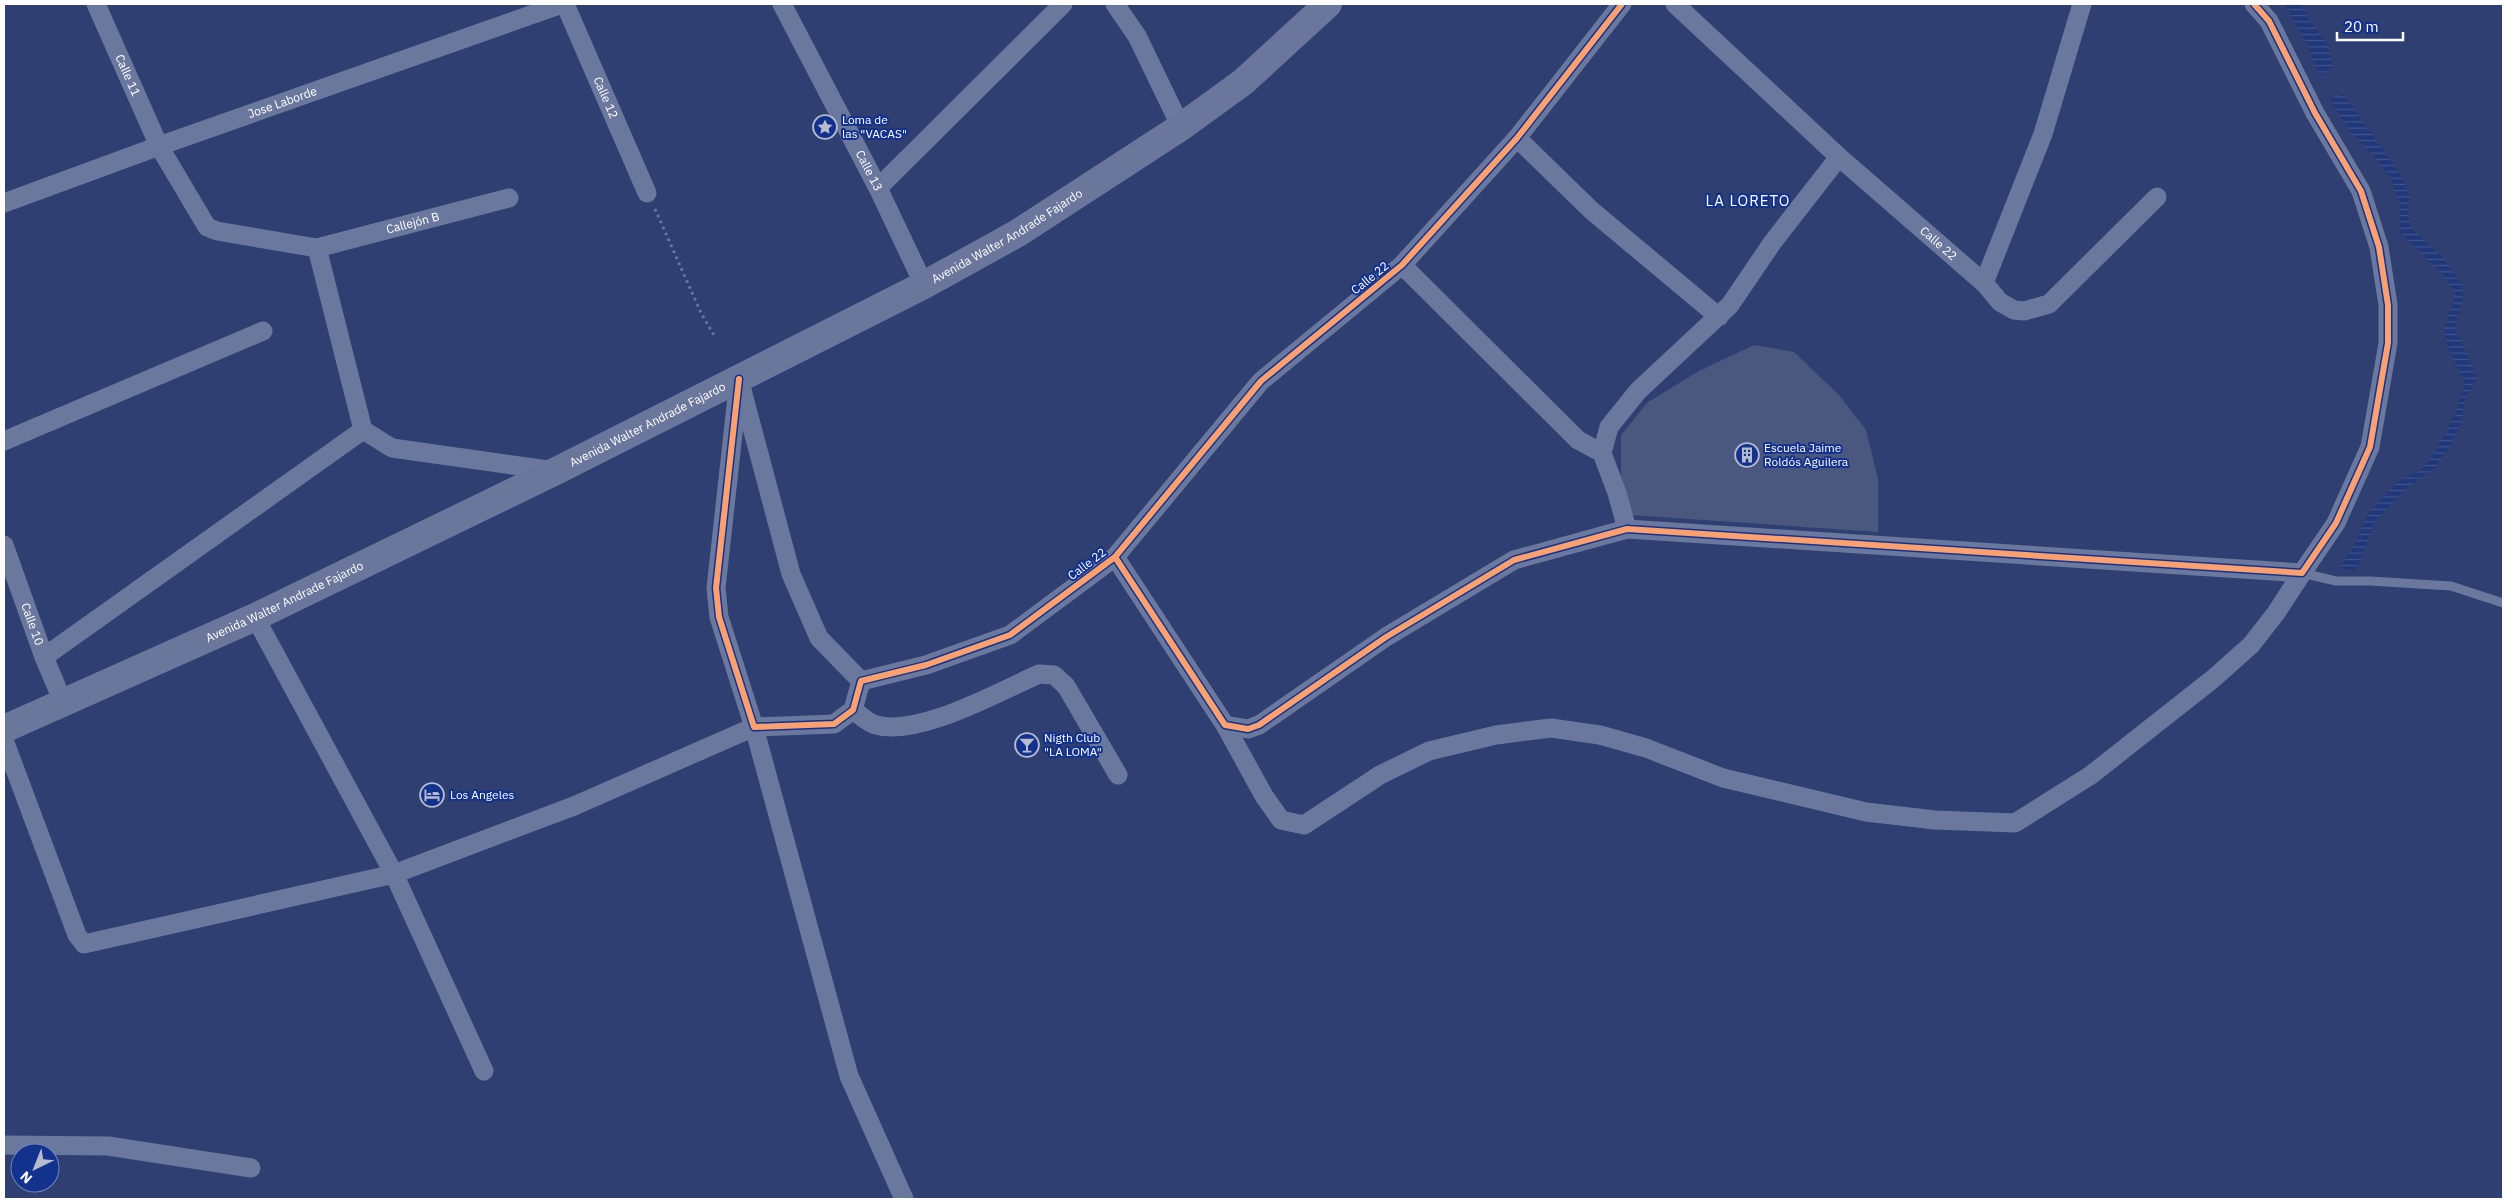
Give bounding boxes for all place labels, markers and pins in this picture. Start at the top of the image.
place label: Loma de las "VACAS" [842,112,907,141]
place icon: Loma de las "VACAS" [812,114,838,140]
place label: Escuela Jaime Roldós Aguilera [1764,440,1849,469]
building icon: Escuela Jaime Roldós Aguilera [1734,442,1760,468]
place label: Nigth Club "LA LOMA" [1044,730,1102,759]
bar icon: Nigth Club "LA LOMA" [1014,732,1040,758]
hotel icon: Los Angeles [419,782,445,808]
place label: Los Angeles [450,787,515,802]

